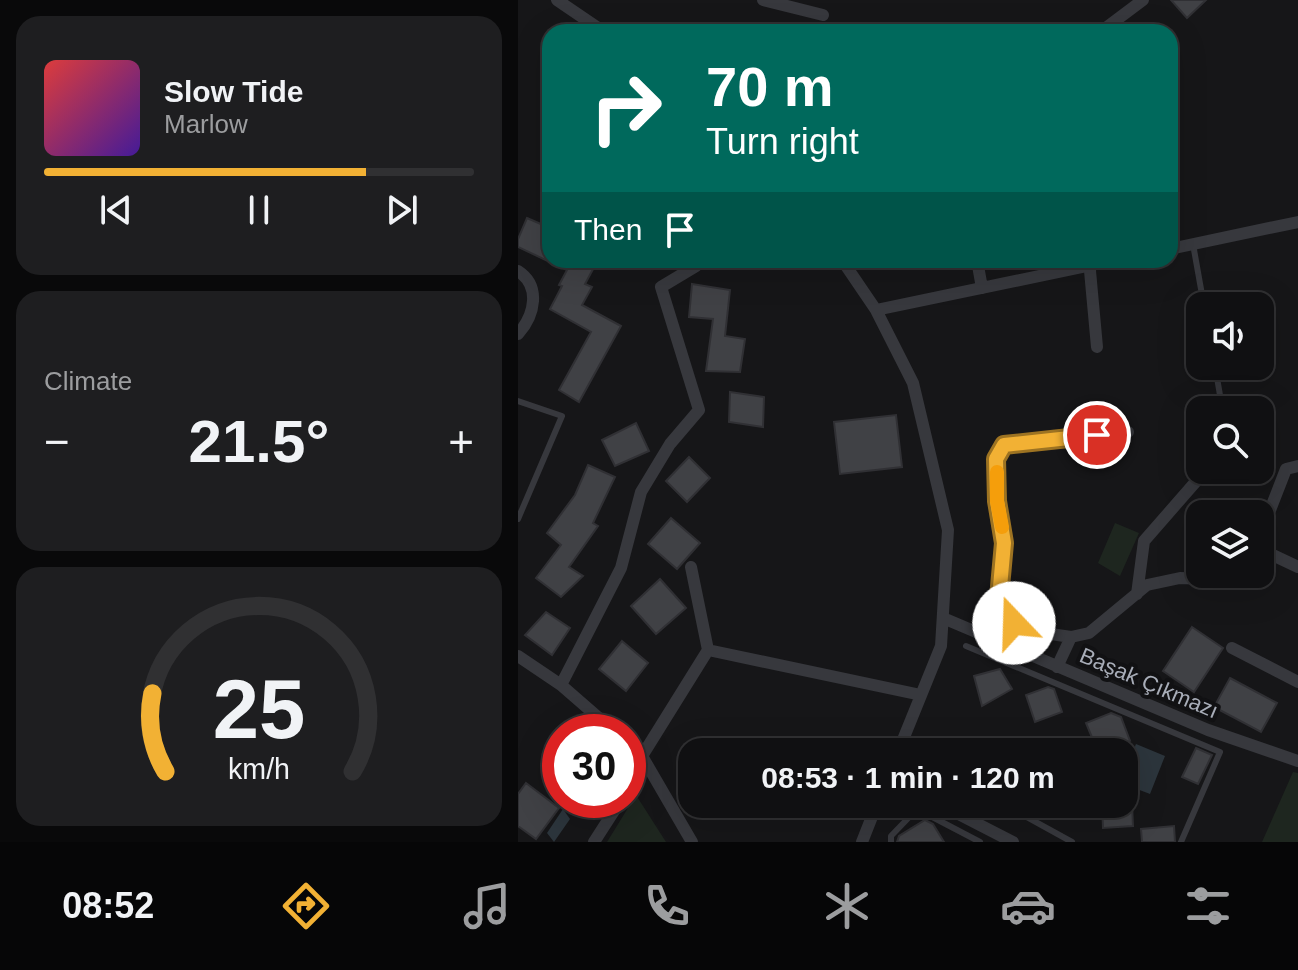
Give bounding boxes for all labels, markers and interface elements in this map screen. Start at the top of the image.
text: 70 m [706,55,834,118]
icon: right [574,56,678,160]
text: Slow Tide [164,75,303,108]
text: Marlow [164,109,248,139]
text: Turn right [706,121,859,162]
icon: previous [94,188,138,232]
icon: pause [237,188,281,232]
icon: next [380,188,424,232]
icon: arrive [658,208,702,252]
text: Then [574,213,642,246]
map controls [1186,292,1274,588]
button: sound [1186,292,1274,380]
text: Climate [44,366,132,396]
button: search [1186,396,1274,484]
pin [1063,401,1131,469]
text: 21.5° [189,408,329,475]
icon: arrive [1075,413,1119,457]
text: − [44,417,70,466]
text: + [448,417,474,466]
button: layers [1186,500,1274,588]
position arrow [972,581,1056,665]
street label: Başak Çıkmazı [1076,643,1222,723]
text: 25 [213,663,305,756]
speed limit sign: 30 [542,714,646,818]
text: km/h [228,754,290,786]
text: 08:53 · 1 min · 120 m [761,761,1055,794]
icon: directions [278,878,334,934]
icon: music [459,878,515,934]
icon: phone [639,878,695,934]
icon: climate [819,878,875,934]
icon: car [1000,878,1056,934]
icon: filters [1180,878,1236,934]
text: 08:52 [62,885,154,926]

